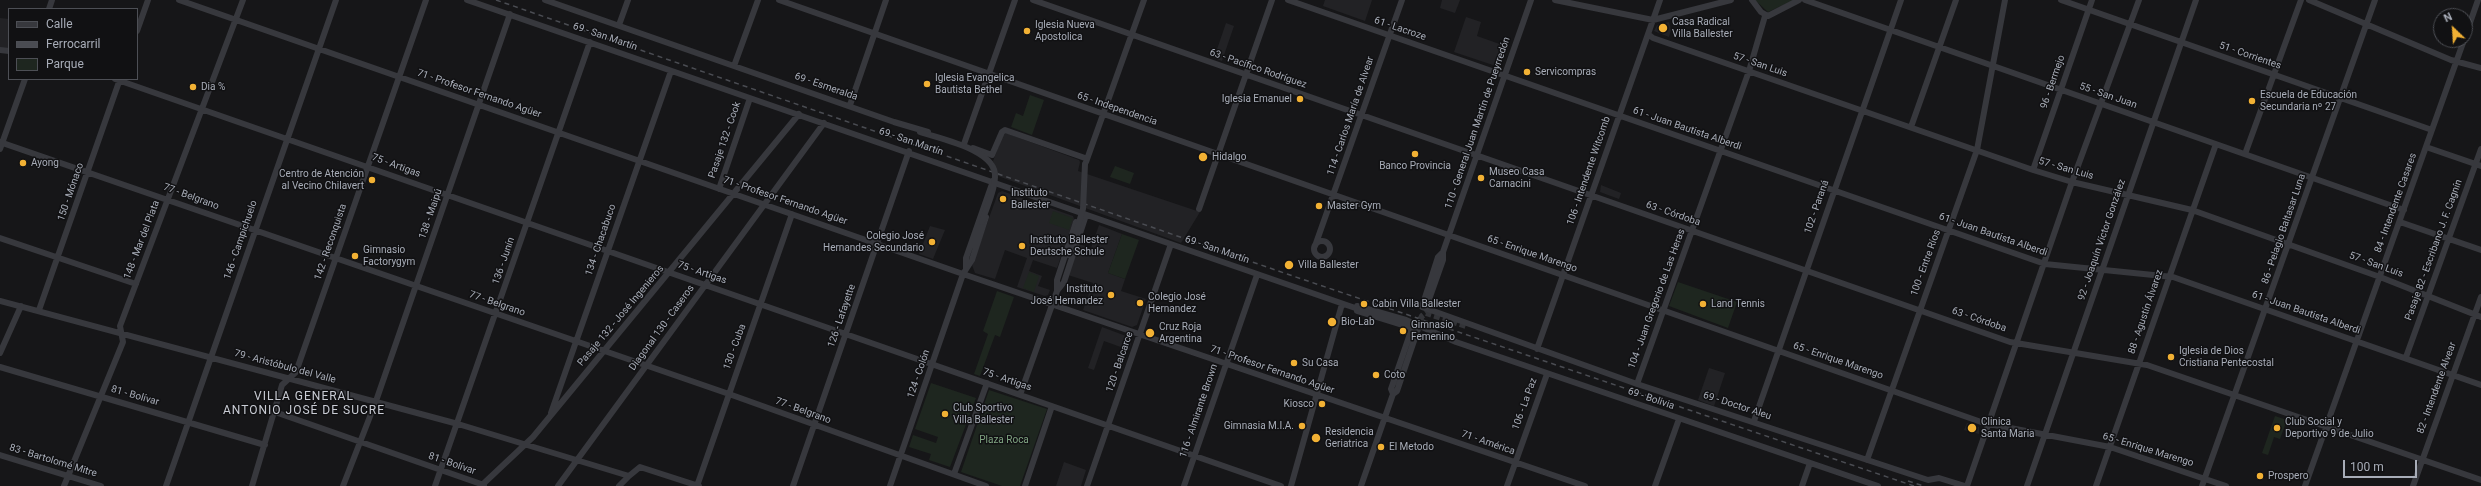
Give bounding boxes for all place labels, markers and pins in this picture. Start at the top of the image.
place label: Casa Radical Villa Ballester [1672,16,1733,40]
place label: Iglesia Nueva Apostolica [1035,19,1095,42]
marker: Casa Radical Villa Ballester [1657,22,1669,34]
marker: Iglesia Nueva Apostolica [1022,26,1032,36]
place label: Servicompras [1535,66,1596,78]
marker: Servicompras [1522,67,1532,77]
place label: Iglesia Evangelica Bautista Bethel [935,72,1014,96]
marker: Iglesia Evangelica Bautista Bethel [922,79,932,89]
place label: Dia % [201,81,225,93]
marker: Dia % [188,82,198,92]
place label: Escuela de Educación Secundaria nº 27 [2260,89,2357,112]
place label: Iglesia Emanuel [1222,93,1292,105]
marker: Iglesia Emanuel [1295,94,1305,104]
marker: Escuela de Educación Secundaria nº 27 [2247,96,2257,106]
marker: Banco Provincia [1410,149,1420,159]
marker: Hidalgo [1197,151,1209,163]
place label: Hidalgo [1212,151,1246,163]
place label: Ayong [31,157,59,169]
marker: Ayong [18,158,28,168]
place label: Banco Provincia [1379,160,1451,172]
place label: Museo Casa Carnacini [1489,166,1544,190]
place label: Centro de Atención al Vecino Chilavert [279,168,364,192]
marker: Museo Casa Carnacini [1476,173,1486,183]
marker: Centro de Atención al Vecino Chilavert [367,175,377,185]
place label: Instituto Ballester [1011,187,1050,210]
marker: Instituto Ballester [998,194,1008,204]
place label: Master Gym [1327,200,1381,212]
marker: Master Gym [1314,201,1324,211]
place label: Colegio José Hernandes Secundario [823,230,924,254]
place label: Instituto Ballester Deutsche Schule [1030,234,1108,258]
marker: Colegio José Hernandes Secundario [927,237,937,247]
marker: Instituto Ballester Deutsche Schule [1017,241,1027,251]
place label: Gimnasio Factorygym [363,244,415,268]
marker: Gimnasio Factorygym [350,251,360,261]
marker: Villa Ballester [1283,259,1295,271]
place label: Villa Ballester [1298,259,1359,271]
place label: Instituto José Hernandez [1031,283,1103,306]
marker: Instituto José Hernandez [1106,290,1116,300]
place label: Colegio José Hernandez [1148,291,1206,314]
marker: Colegio José Hernandez [1135,298,1145,308]
place label: Cabin Villa Ballester [1372,298,1461,310]
place label: Land Tennis [1711,298,1765,310]
marker: Cabin Villa Ballester [1359,299,1369,309]
marker: Land Tennis [1698,299,1708,309]
marker: Bio-Lab [1326,316,1338,328]
place label: Bio-Lab [1341,316,1375,328]
place label: Gimnasio Femenino [1411,319,1455,342]
place label: Cruz Roja Argentina [1159,321,1202,344]
marker: Gimnasio Femenino [1398,326,1408,336]
marker: Cruz Roja Argentina [1144,327,1156,339]
place label: Iglesia de Dios Cristiana Pentecostal [2179,345,2274,368]
marker: Iglesia de Dios Cristiana Pentecostal [2166,352,2176,362]
place label: Su Casa [1302,357,1338,369]
marker: Su Casa [1289,358,1299,368]
place label: Coto [1384,369,1405,381]
marker: Coto [1371,370,1381,380]
place label: Kiosco [1283,398,1314,410]
marker: Kiosco [1317,399,1327,409]
place label: Club Sportivo Villa Ballester [953,402,1014,426]
marker: Club Sportivo Villa Ballester [940,409,950,419]
place label: Clinica Santa Maria [1981,416,2035,440]
place label: Club Social y Deportivo 9 de Julio [2285,416,2374,440]
place label: Gimnasia M.I.A. [1224,420,1294,432]
marker: Gimnasia M.I.A. [1297,421,1307,431]
marker: Clinica Santa Maria [1966,422,1978,434]
marker: Club Social y Deportivo 9 de Julio [2272,423,2282,433]
place label: Residencia Geriatrica [1325,426,1374,450]
marker: Residencia Geriatrica [1310,432,1322,444]
place label: El Metodo [1389,441,1434,453]
marker: El Metodo [1376,442,1386,452]
place label: Prospero [2268,470,2308,482]
marker: Prospero [2255,471,2265,481]

